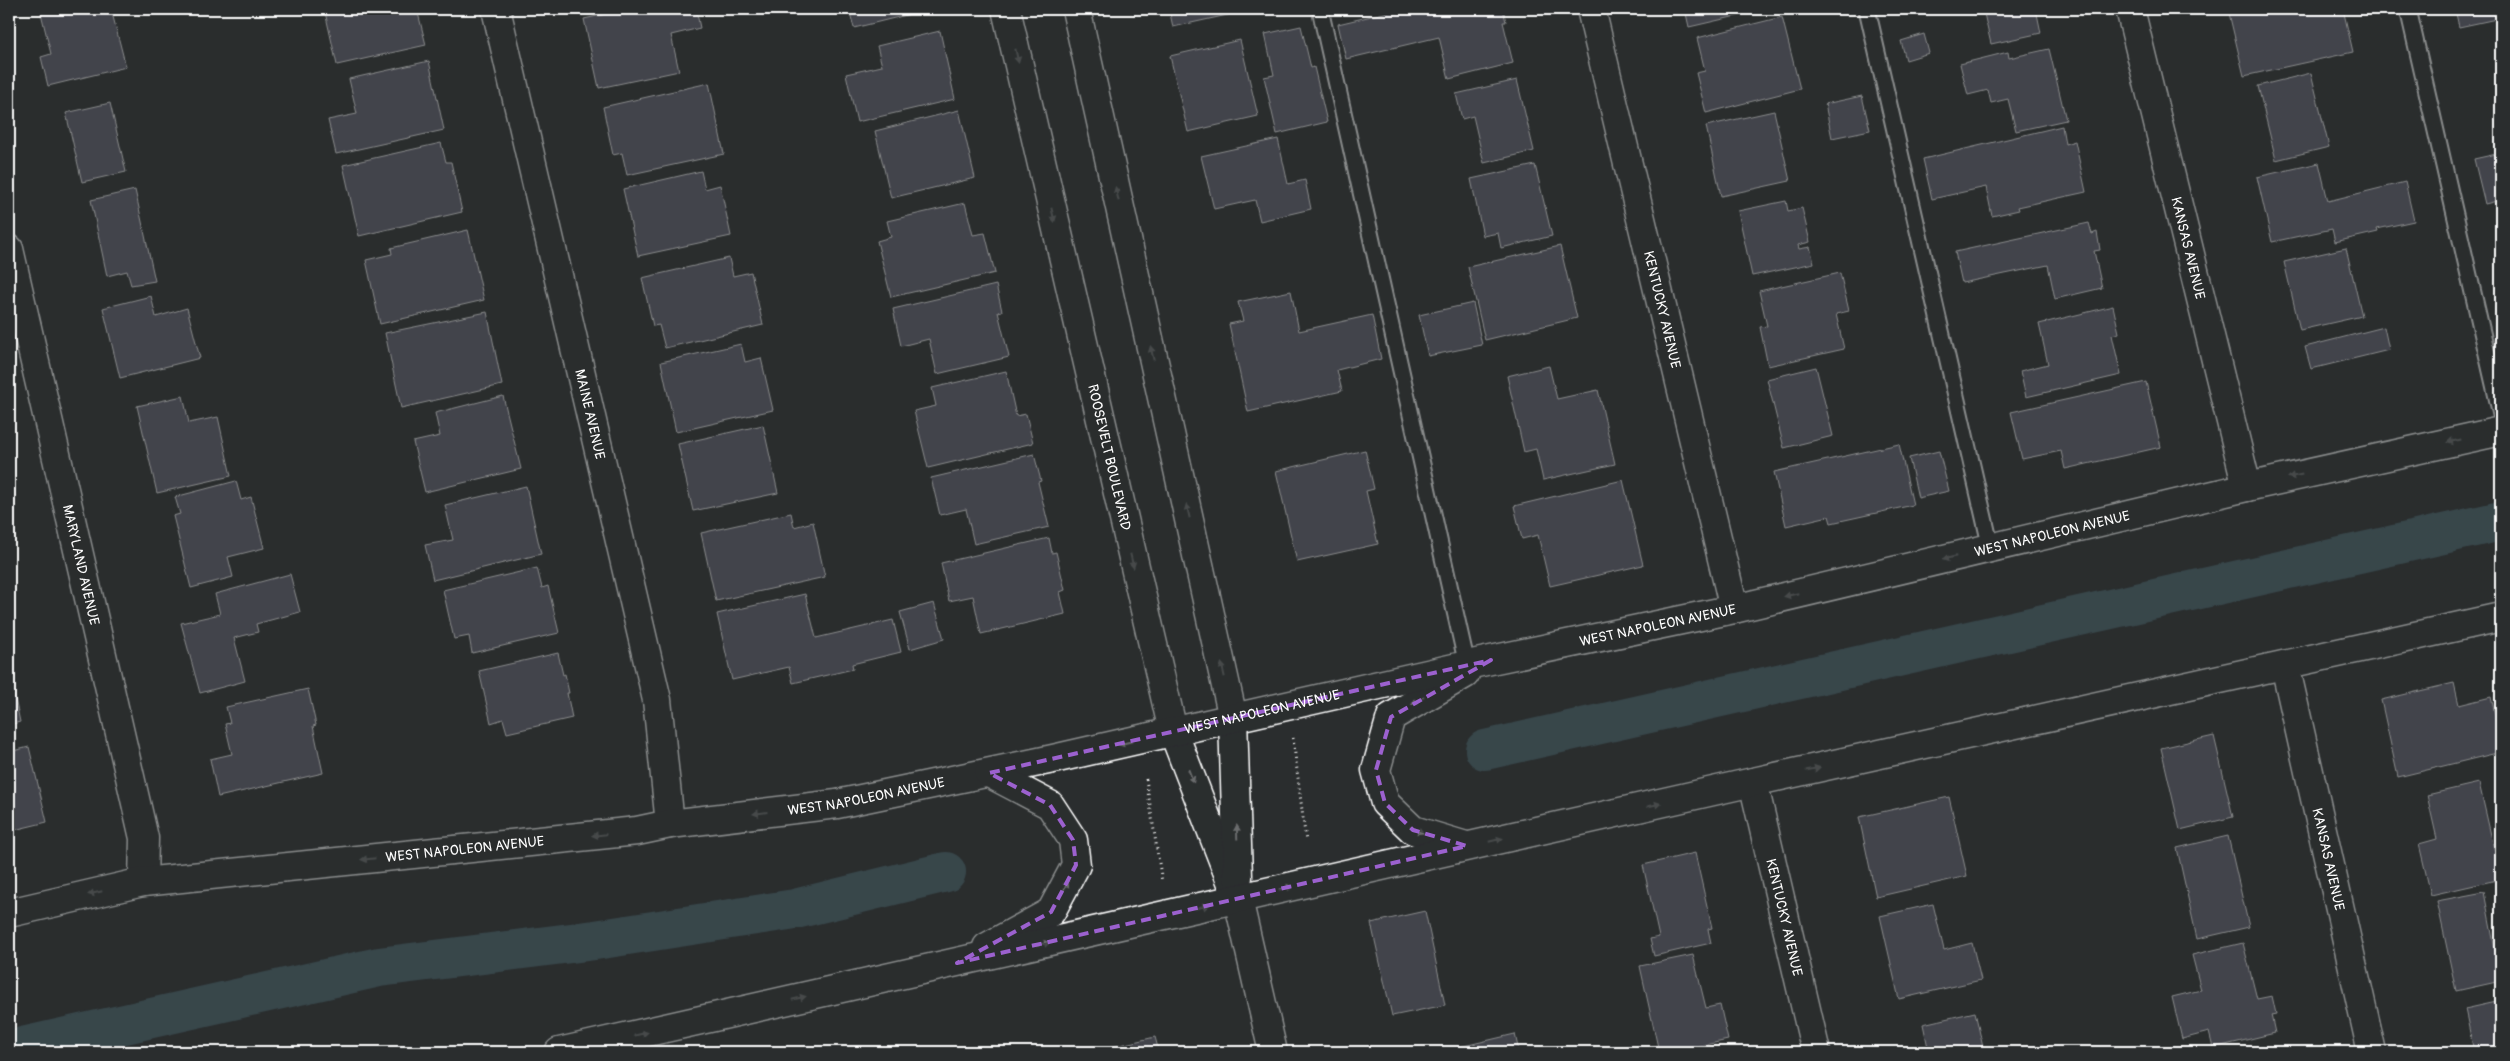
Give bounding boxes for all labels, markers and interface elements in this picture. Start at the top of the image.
one-way arrow [1013,49,1021,64]
one-way arrow [1113,187,1121,202]
street label: KANSAS AVENUE [2167,195,2209,301]
one-way arrow [1049,207,1057,222]
street label: KENTUCKY AVENUE [1640,249,1684,370]
one-way arrow [1148,345,1156,360]
street label: MAINE AVENUE [571,367,609,461]
street label: ROOSEVELT BOULEVARD [1084,383,1134,532]
one-way arrow [2446,437,2461,445]
one-way arrow [2287,472,2303,480]
street label: MARYLAND AVENUE [59,503,103,627]
one-way arrow [1184,504,1192,519]
street label: WEST NAPOLEON AVENUE [1973,507,2132,561]
one-way arrow [1128,553,1136,568]
one-way arrow [1942,554,1957,562]
one-way arrow [1784,591,1799,599]
street label: WEST NAPOLEON AVENUE [1578,601,1737,650]
one-way arrow [1219,662,1227,678]
street label: WEST NAPOLEON AVENUE [1183,686,1342,738]
one-way arrow [1411,697,1424,706]
one-way arrow [1118,739,1133,747]
one-way arrow [1805,765,1820,773]
one-way arrow [1187,769,1195,784]
street label: WEST NAPOLEON AVENUE [787,774,946,819]
one-way arrow [1647,800,1663,808]
street label: KANSAS AVENUE [2308,806,2348,912]
one-way arrow [752,809,768,817]
one-way arrow [1232,824,1240,840]
one-way arrow [1410,826,1424,834]
one-way arrow [591,831,607,839]
street label: WEST NAPOLEON AVENUE [385,833,545,866]
one-way arrow [1488,836,1503,844]
one-way arrow [360,855,376,863]
street label: KENTUCKY AVENUE [1762,857,1806,978]
one-way arrow [1061,879,1069,894]
one-way arrow [1278,884,1293,892]
one-way arrow [88,889,103,897]
one-way arrow [1194,903,1209,911]
one-way arrow [1036,940,1051,948]
one-way arrow [792,994,807,1002]
one-way arrow [633,1030,648,1038]

